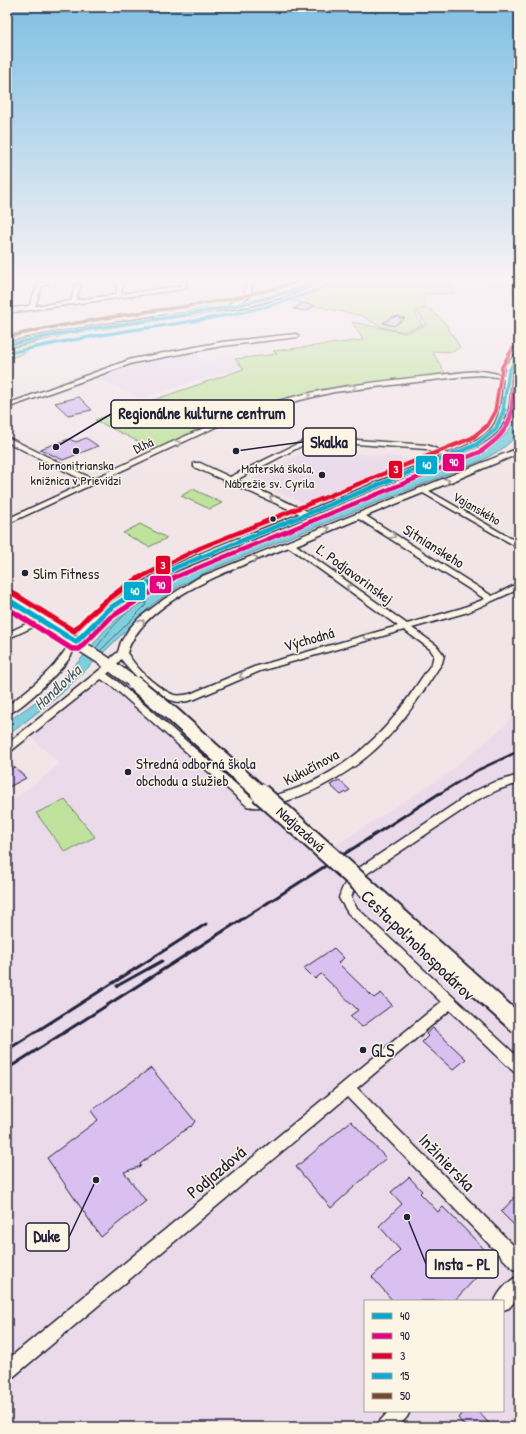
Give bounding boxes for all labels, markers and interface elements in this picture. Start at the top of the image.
one-way arrow [350,383,356,392]
one-way arrow [305,392,311,400]
callout: Regionálne kulturne centrum [111,400,294,428]
text: Regionálne kulturne centrum [118,402,286,425]
callout: Skalka [303,428,356,456]
text: Skalka [310,431,348,453]
street label: Dlhá [130,433,156,457]
one-way arrow [174,440,182,448]
marker: Hornonitrianska knižnica v Prievidzi [71,446,81,456]
line badge: 90 [442,453,465,472]
line badge: 40 [415,455,438,475]
text: 90 [450,455,459,469]
place label: Hornonitrianska knižnica v Prievidzi [31,456,121,489]
text: 40 [422,458,432,472]
place label: Materská škola, Nábrežie sv. Cyrila [225,459,314,492]
line badge: 3 [388,460,403,479]
text: 3 [394,462,399,476]
marker: Materská škola, Nábrežie sv. Cyrila [317,470,327,480]
one-way arrow [444,477,451,485]
street label: Vajanského [450,487,504,529]
one-way arrow [268,495,275,503]
unlabelled marker [268,514,278,524]
street label: Sitnianskeho [399,519,469,573]
one-way arrow [323,526,330,534]
one-way arrow [389,532,396,539]
street label: Ľ. Podjavorinskej [312,539,398,609]
line badge: 3 [155,555,171,575]
one-way arrow [251,555,258,563]
text: 3 [161,558,166,572]
place label: Slim Fitness [33,563,100,584]
marker: Slim Fitness [20,568,30,578]
line badge: 90 [149,575,172,594]
text: 90 [157,578,166,592]
line badge: 40 [123,581,146,601]
text: 40 [130,584,140,598]
one-way arrow [347,585,354,592]
one-way arrow [138,619,145,626]
street label: Východná [281,622,337,656]
one-way arrow [363,632,370,641]
water label: Handlovka [29,658,87,715]
one-way arrow [239,671,246,679]
street label: Kukučínova [280,744,342,790]
place label: Stredná odborná škola obchodu a služieb [136,753,256,791]
marker: Stredná odborná škola obchodu a služieb [123,767,133,777]
street label: Nadjazdová [272,801,330,857]
street label: Cesta poľnohospodárov [355,884,481,1006]
place label: GLS [371,1038,395,1063]
marker: GLS [358,1045,368,1055]
street label: Inžinierska [413,1127,481,1197]
street label: Podjazdová [181,1140,251,1204]
callout: Duke [26,1223,69,1251]
text: Duke [33,1225,61,1247]
callout: Insta - PL [426,1250,498,1278]
text: Insta - PL [434,1253,490,1275]
legend [364,1300,504,1412]
text: 40 [400,1307,410,1324]
text: 90 [400,1327,410,1344]
text: 3 [400,1347,405,1364]
text: 15 [400,1367,409,1384]
text: 50 [400,1387,410,1404]

